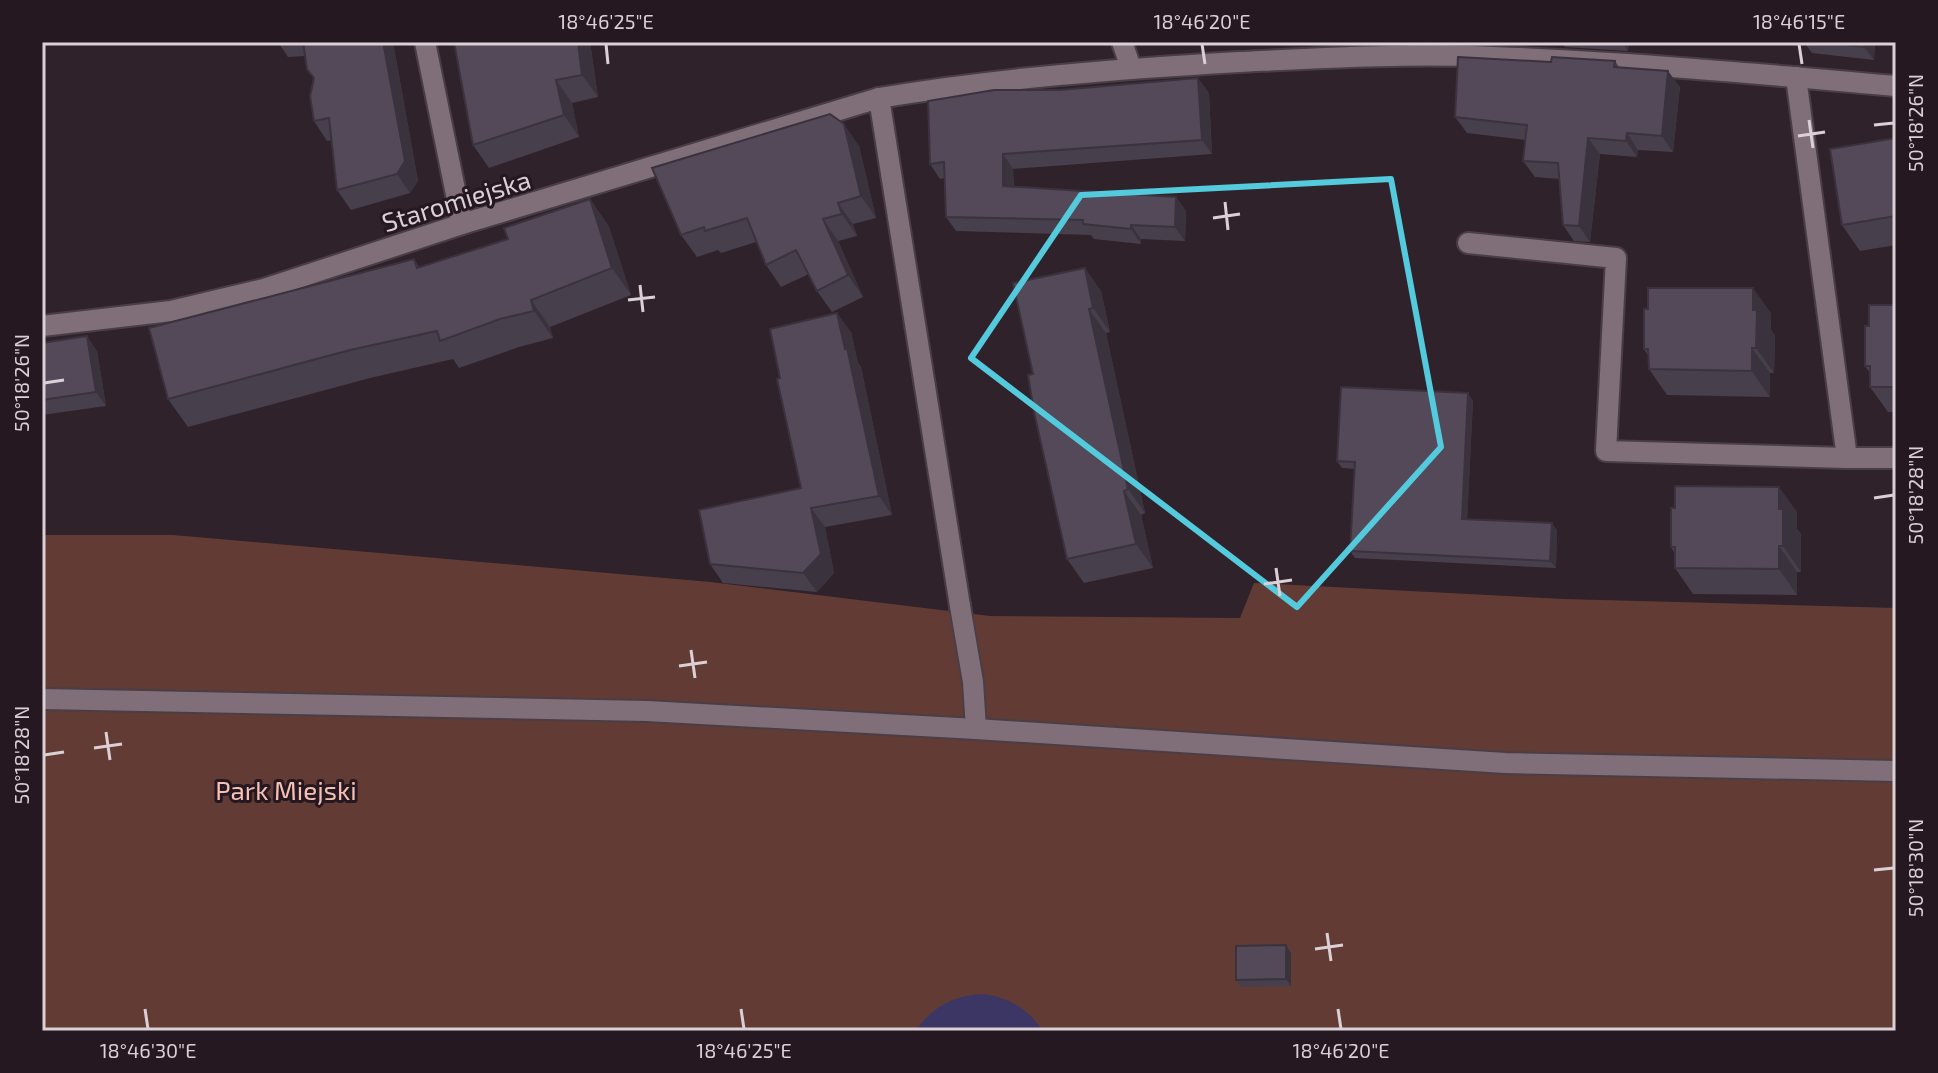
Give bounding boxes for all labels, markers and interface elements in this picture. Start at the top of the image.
text: 18°46'25"E [558,9,654,33]
text: 18°46'20"E [1154,9,1250,33]
text: 18°46'15"E [1753,9,1845,33]
text: 50°18'26"N [1903,74,1927,172]
street label: Staromiejska [378,163,534,237]
text: 50°18'26"N [9,334,33,432]
text: 50°18'28"N [1903,446,1927,544]
text: 50°18'28"N [9,706,33,804]
park label: Park Miejski [215,774,357,805]
text: 50°18'30"N [1903,819,1927,917]
text: 18°46'30"E [100,1038,196,1062]
text: 18°46'25"E [696,1038,792,1062]
text: 18°46'20"E [1293,1038,1389,1062]

